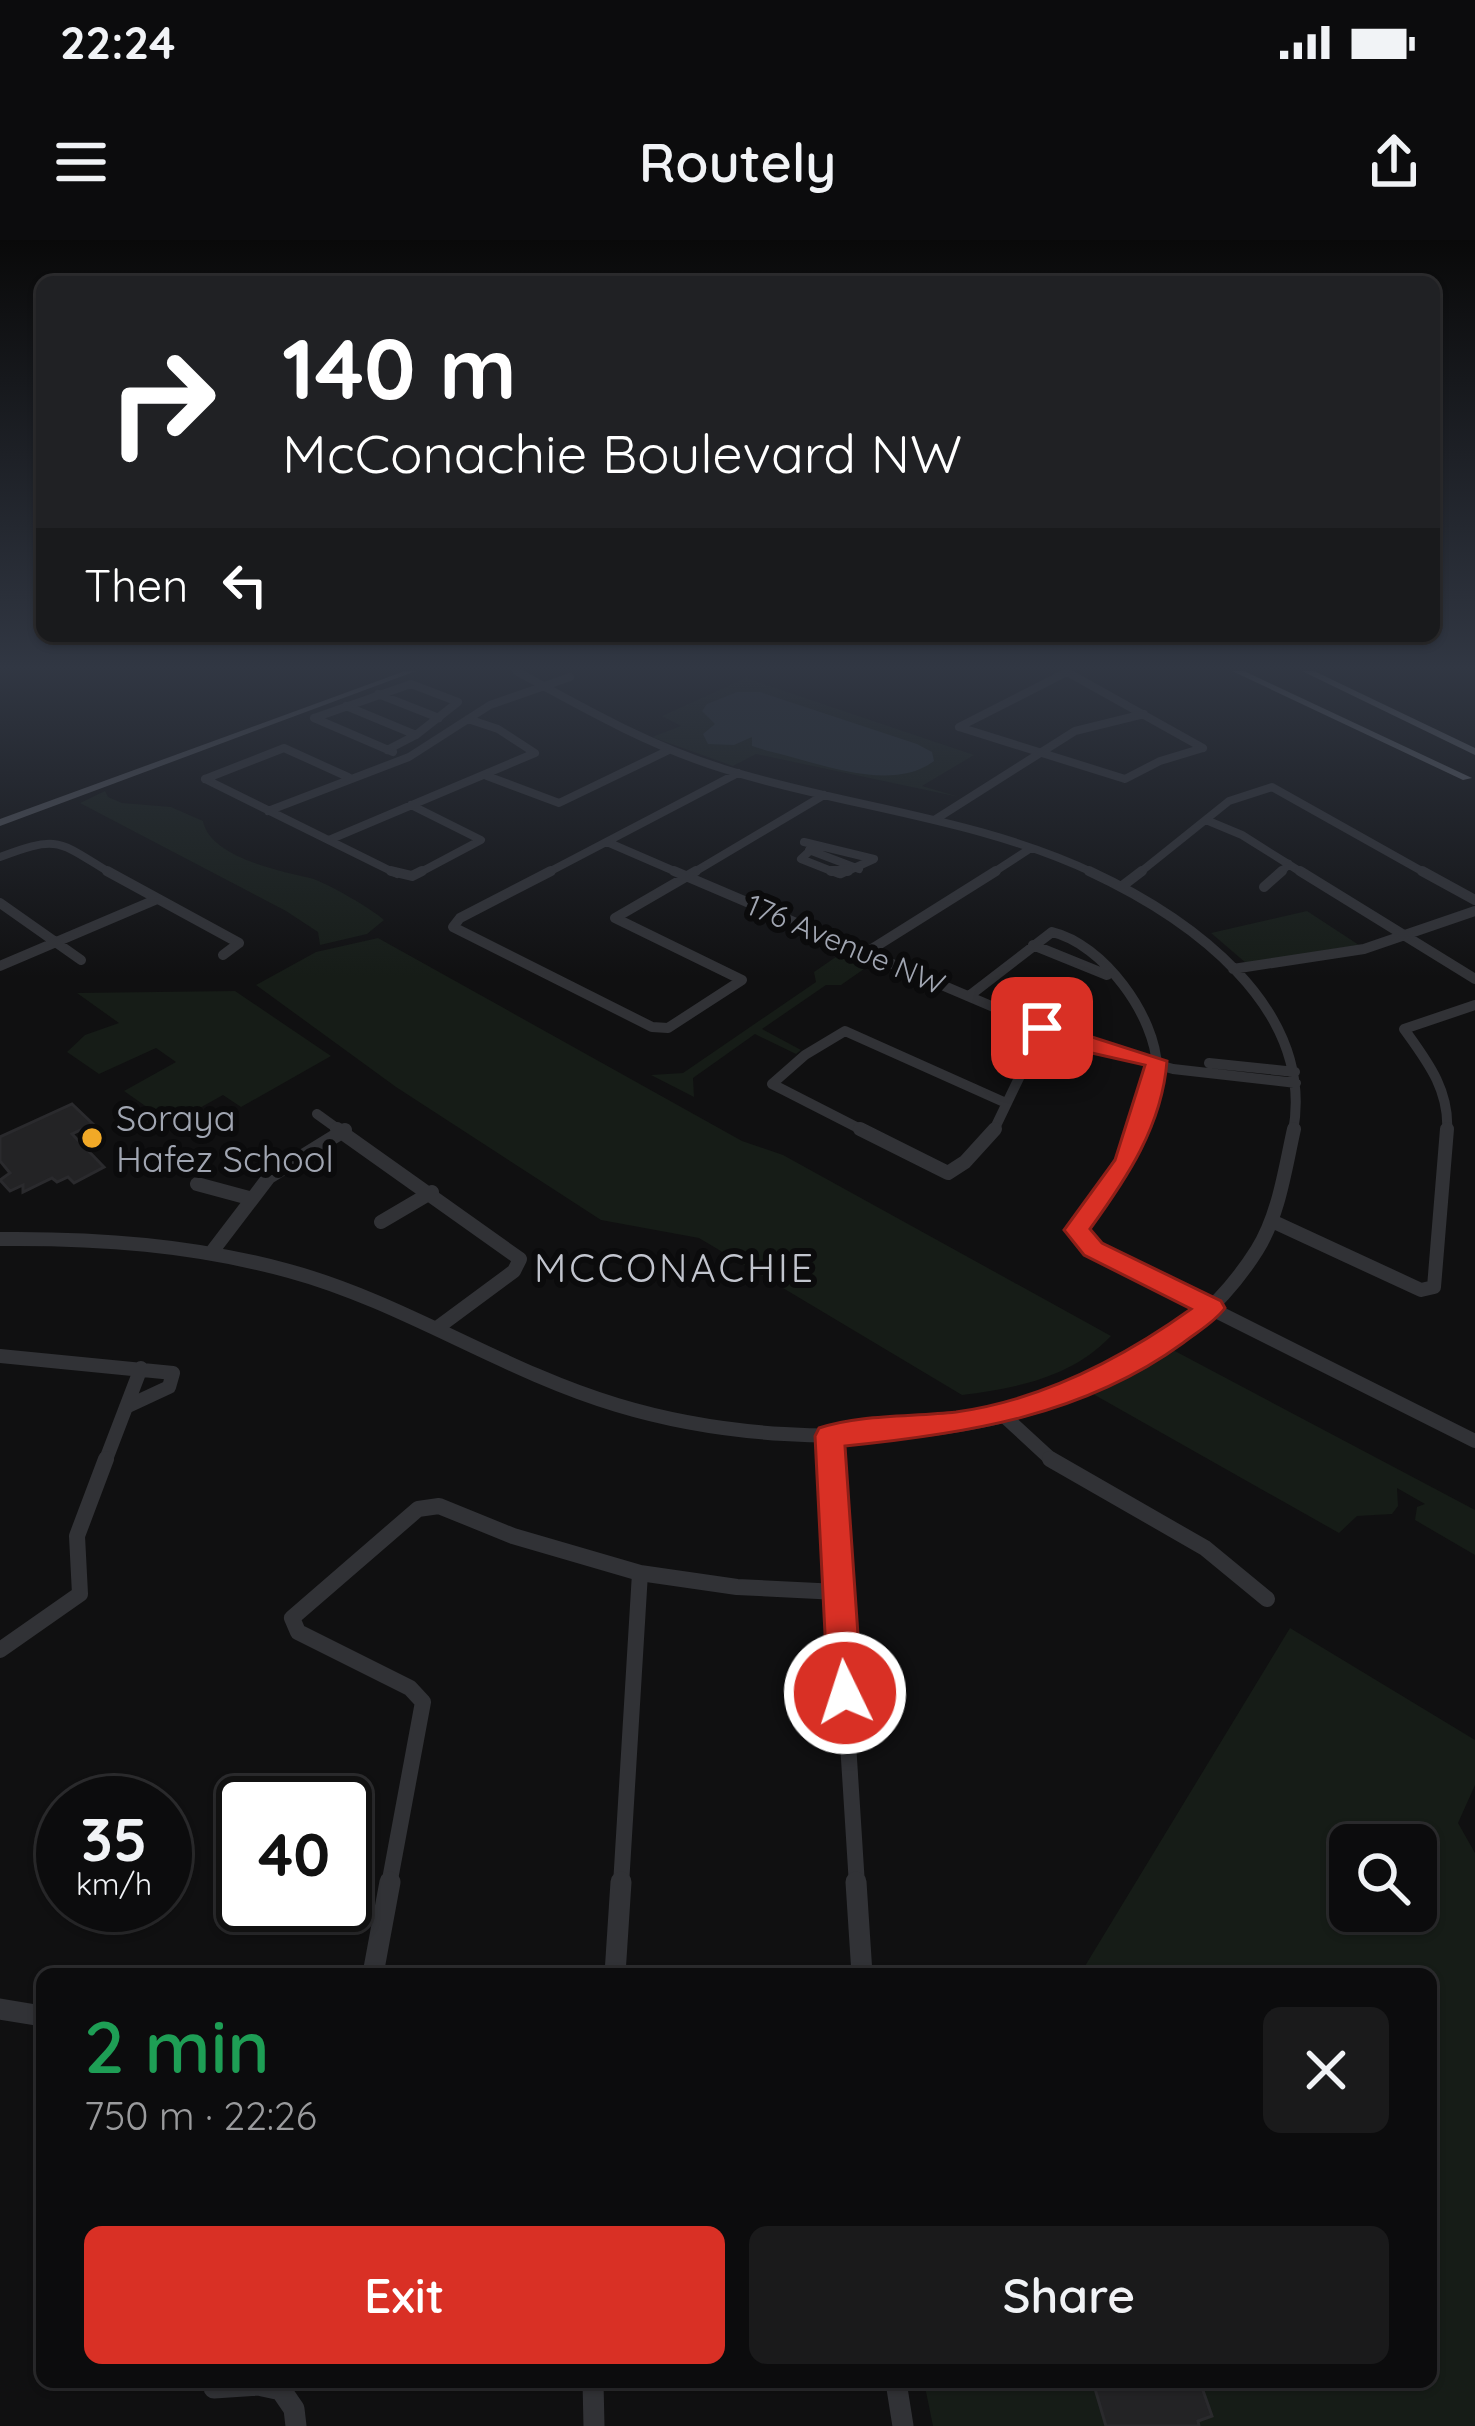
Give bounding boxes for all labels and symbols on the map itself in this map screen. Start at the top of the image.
street label: 176 Avenue NW [741,885,951,1003]
pin [991,977,1093,1079]
place label: Soraya Hafez School [116,1095,334,1181]
marker: Soraya Hafez School [79,1125,105,1151]
district label: MCCONACHIE [534,1243,816,1292]
position arrow [782,1630,908,1756]
speed limit sign: 40 [216,1776,372,1932]

